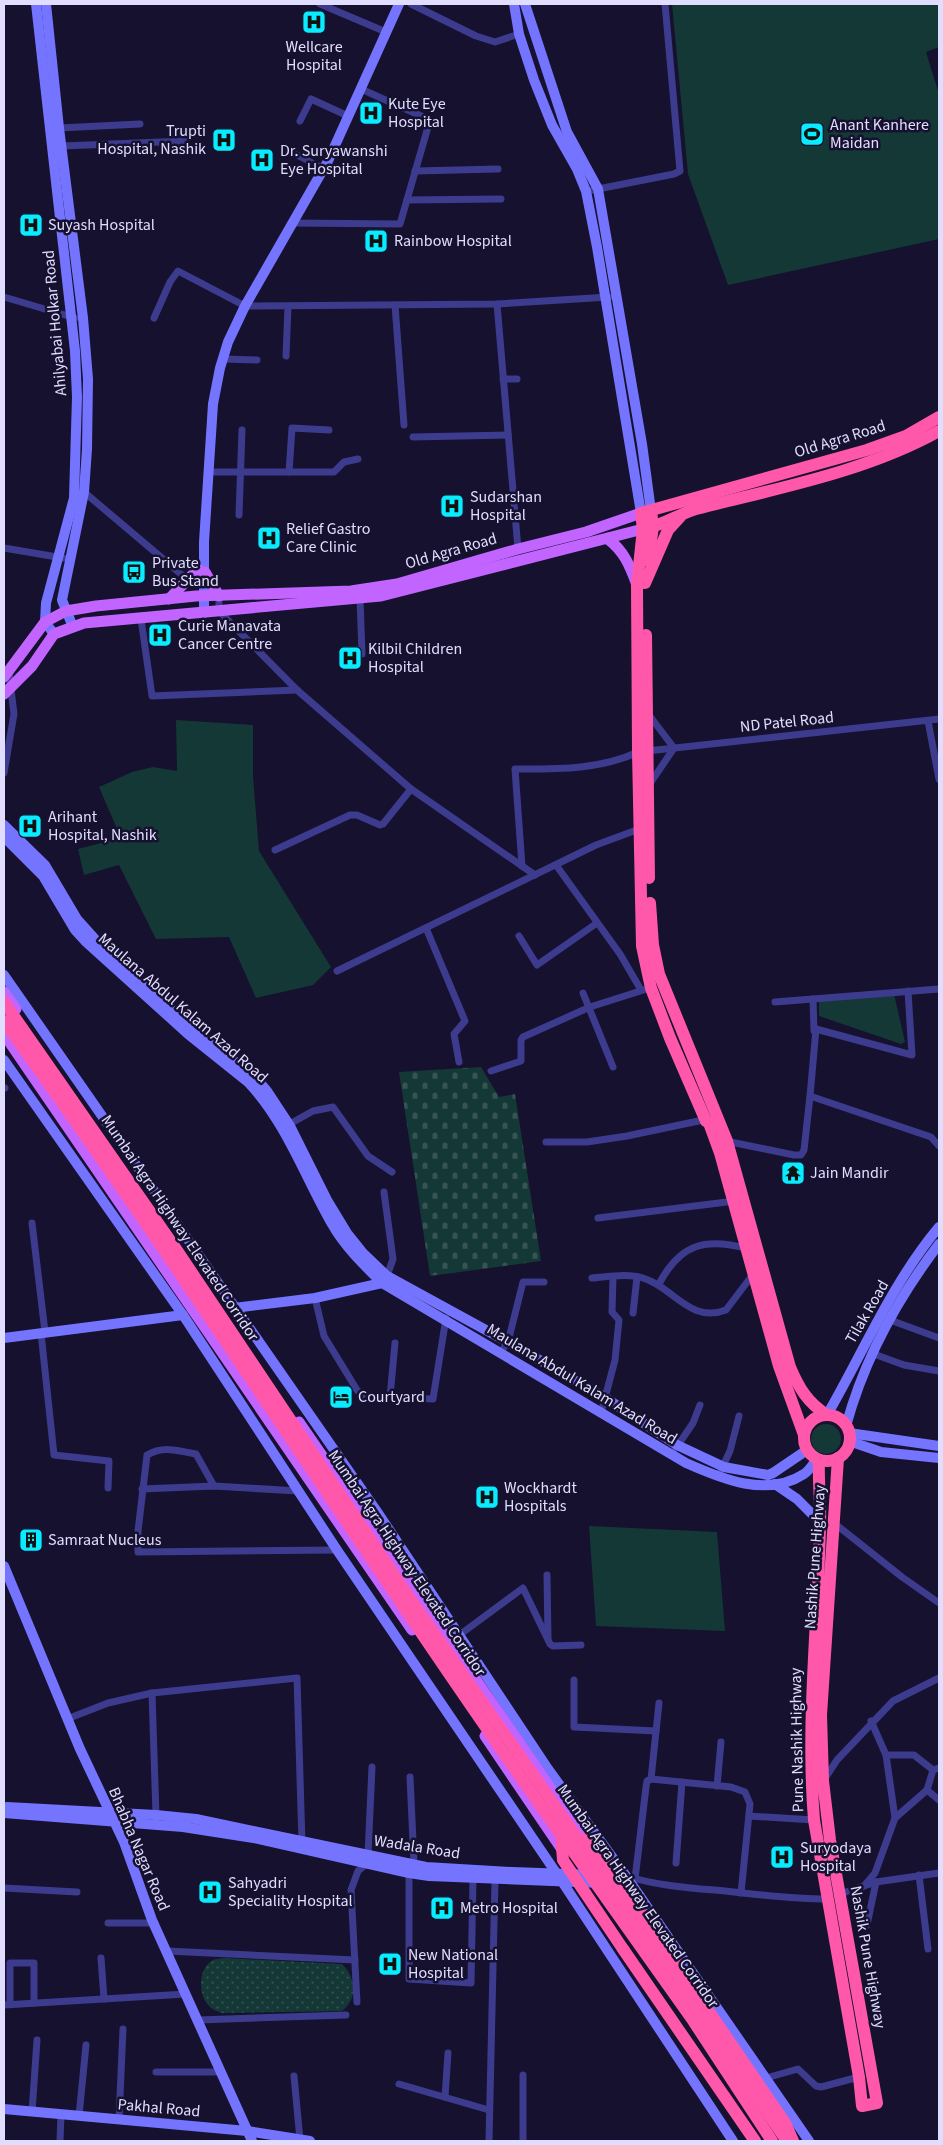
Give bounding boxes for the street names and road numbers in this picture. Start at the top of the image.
street label: Ahilyabai Holkar Road [38,249,72,397]
street label: Old Agra Road [792,415,888,463]
street label: Old Agra Road [403,527,499,575]
street label: ND Patel Road [739,706,835,738]
street label: Maulana Abdul Kalam Azad Road [93,928,273,1088]
street label: Mumbai Agra Highway Elevated Corridor [96,1111,264,1346]
street label: Tilak Road [840,1276,894,1348]
street label: Maulana Abdul Kalam Azad Road [483,1318,681,1450]
street label: Mumbai Agra Highway Elevated Corridor [323,1446,491,1681]
street label: Nashik Pune Highway [799,1484,831,1630]
street label: Pune Nashik Highway [785,1667,809,1812]
street label: Mumbai Agra Highway Elevated Corridor [552,1780,724,2013]
street label: Bhabha Nagar Road [103,1784,175,1914]
street label: Wadala Road [372,1829,462,1865]
street label: Nashik Pune Highway [845,1884,891,2031]
street label: Pakhal Road [117,2093,201,2123]

